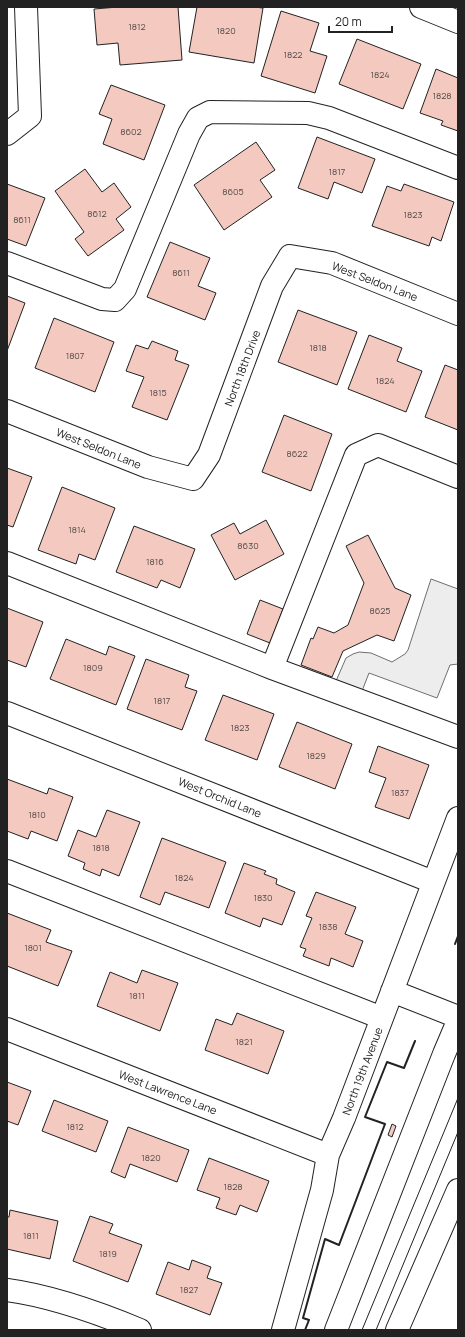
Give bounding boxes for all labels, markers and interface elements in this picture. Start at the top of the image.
scale bar [329,8,392,34]
text: 20 m [335,13,362,30]
house number: 1812 [128,20,146,33]
house number: 1820 [216,24,236,37]
house number: 1822 [284,48,303,61]
house number: 1824 [371,68,390,81]
house number: 1828 [432,89,452,102]
house number: 8602 [120,125,142,138]
house number: 1817 [329,165,346,178]
house number: 8605 [222,185,244,198]
house number: 8612 [87,207,107,220]
house number: 1823 [404,208,422,221]
house number: 8611 [13,213,31,226]
street label: West Seldon Lane [330,258,421,304]
house number: 8611 [172,266,190,279]
street label: North 18th Drive [221,327,264,408]
house number: 1818 [309,341,327,354]
house number: 1807 [66,349,85,362]
house number: 1824 [376,374,395,387]
house number: 1815 [149,386,167,399]
street label: West Seldon Lane [54,424,144,472]
house number: 8622 [286,447,308,460]
house number: 1814 [68,523,86,536]
house number: 8630 [237,539,259,552]
house number: 1816 [146,555,164,568]
house number: 8625 [369,604,391,617]
house number: 1809 [83,661,103,674]
house number: 1817 [154,694,171,707]
house number: 1823 [231,721,249,734]
house number: 1829 [306,749,326,762]
street label: West Orchid Lane [176,773,265,821]
house number: 1837 [391,786,410,799]
house number: 1810 [28,808,46,821]
house number: 1818 [92,841,110,854]
house number: 1824 [175,871,194,884]
house number: 1830 [253,891,273,904]
house number: 1838 [319,920,337,933]
house number: 1801 [24,941,42,954]
house number: 1811 [129,989,145,1002]
street label: North 19th Avenue [338,1024,386,1117]
house number: 1821 [235,1035,253,1048]
street label: West Lawrence Lane [117,1066,220,1118]
house number: 1812 [66,1120,84,1133]
house number: 1820 [141,1151,161,1164]
house number: 1828 [223,1180,243,1193]
house number: 1811 [23,1229,39,1242]
house number: 1819 [99,1247,117,1260]
house number: 1827 [180,1283,199,1296]

